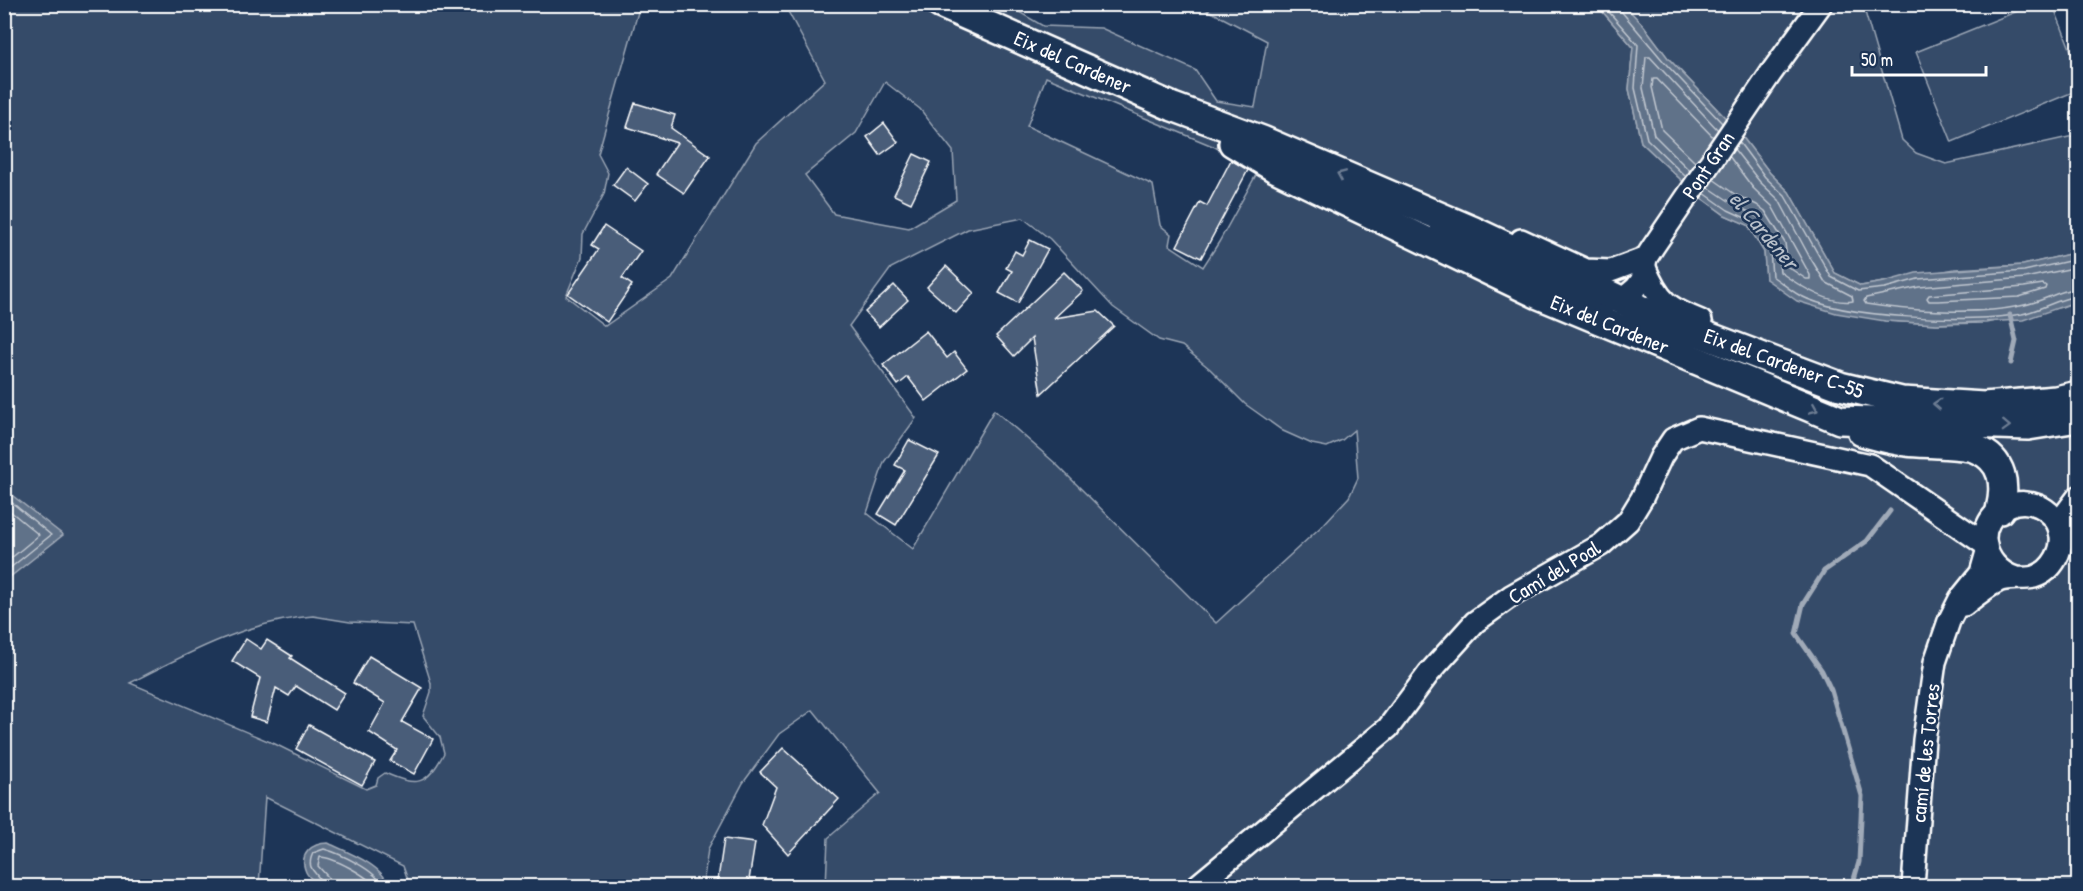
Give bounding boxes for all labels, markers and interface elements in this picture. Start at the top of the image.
street label: Eix del Cardener [1010,23,1136,101]
scale bar [1852,39,1986,77]
text: 50 m [1861,47,1893,72]
street label: Pont Gran [1675,125,1741,205]
one-way arrow [1337,170,1348,182]
water label: el Cardener [1723,185,1807,277]
street label: Eix del Cardener [1546,287,1674,361]
street label: Eix del Cardener C-55 [1700,321,1868,405]
one-way arrow [1932,397,1941,410]
one-way arrow [1807,402,1818,414]
one-way arrow [2002,419,2011,432]
street label: Camí del Poal [1502,533,1606,611]
street label: camí de les Torres [1903,682,1947,824]

